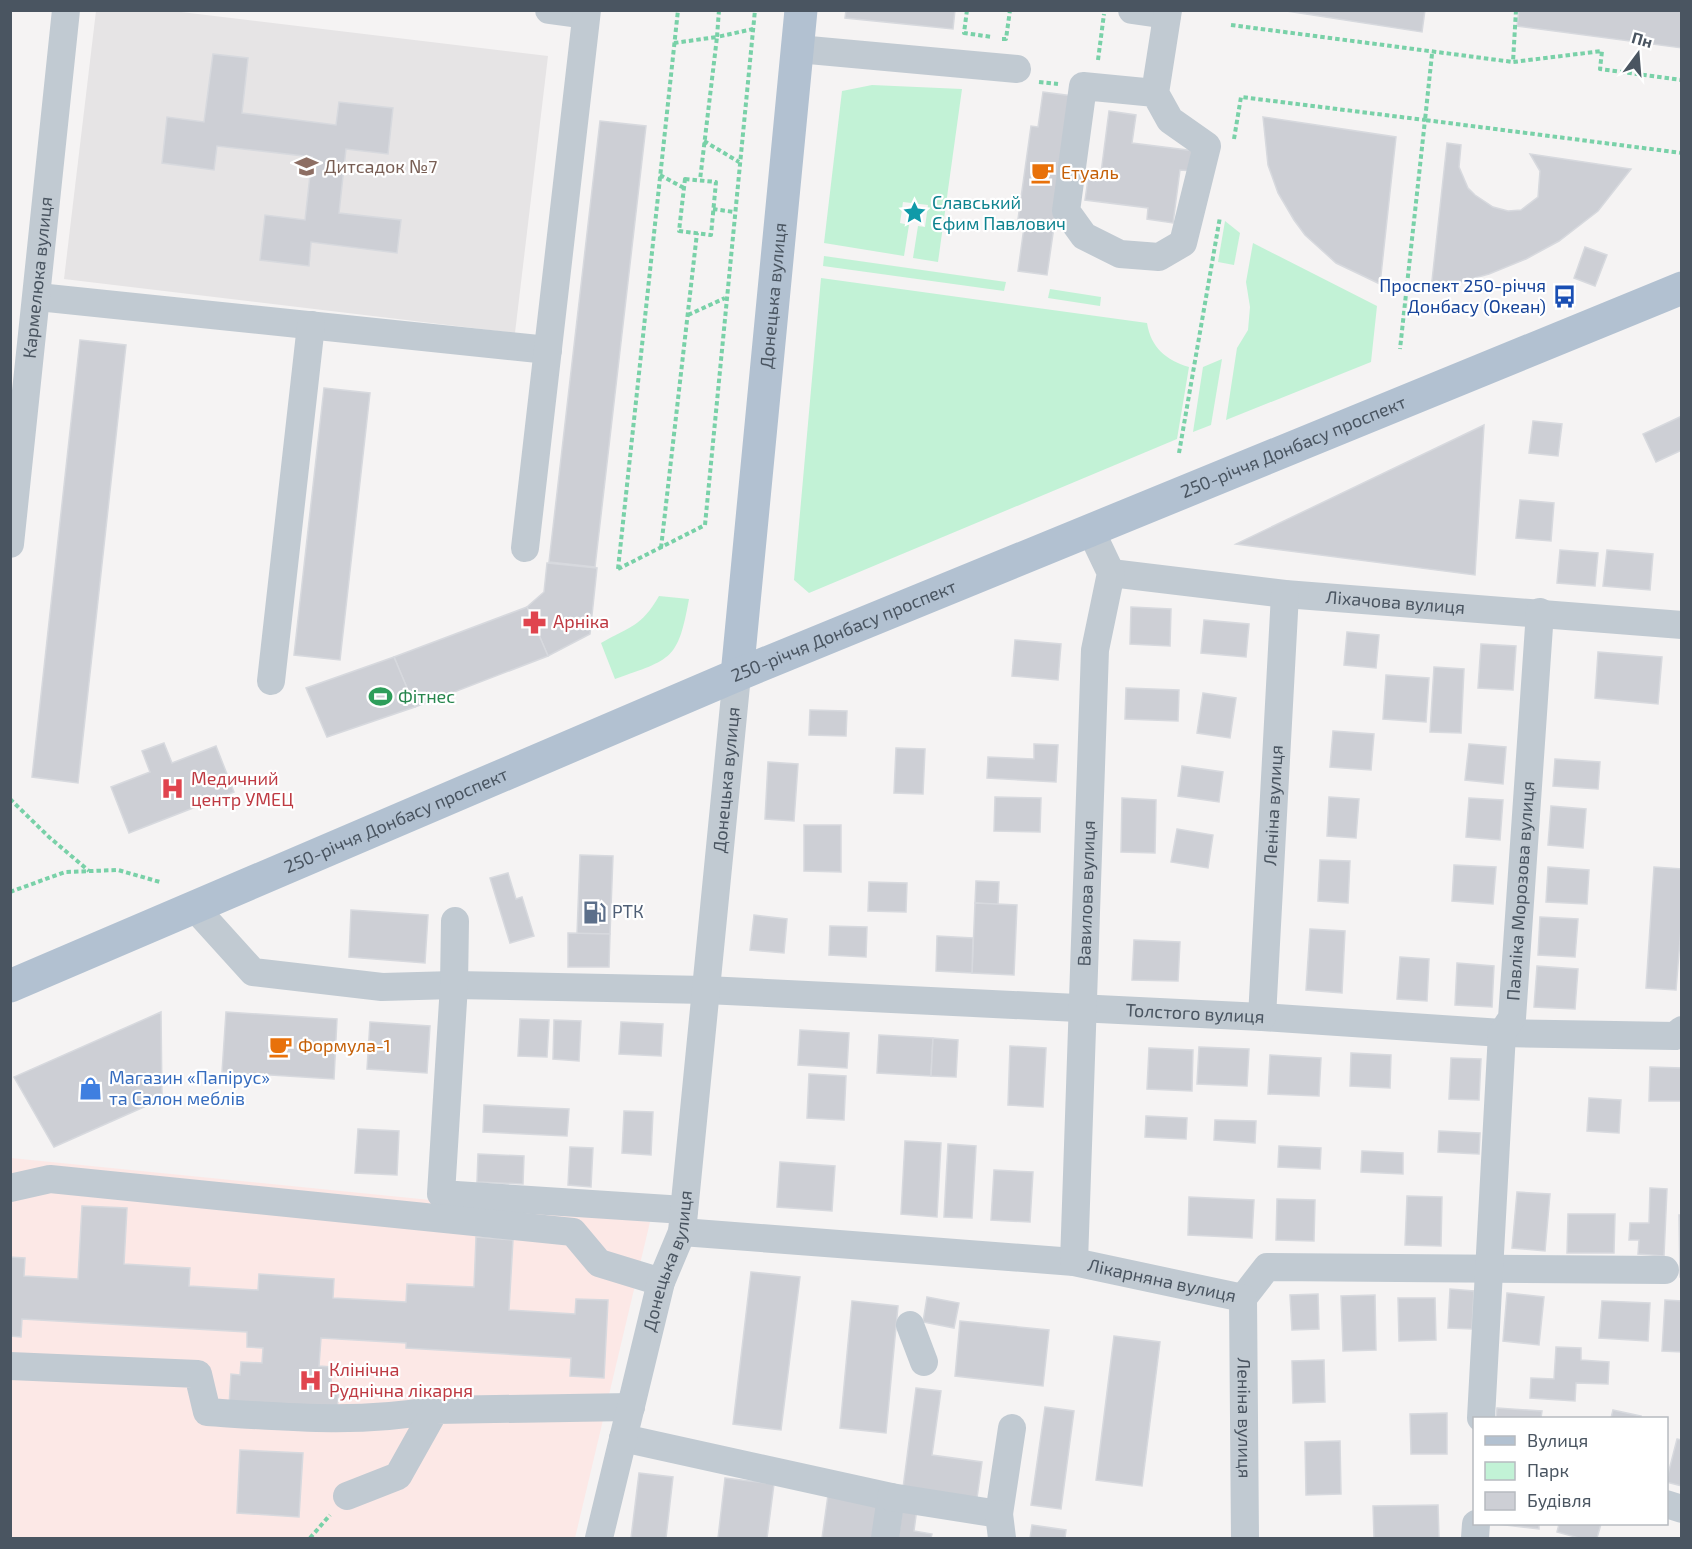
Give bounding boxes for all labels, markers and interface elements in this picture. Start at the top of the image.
north arrow [1608,24,1668,84]
text: Пн [1630,27,1655,51]
school or university icon: Дитсадок №7 [293,154,319,180]
place label: Дитсадок №7 [324,155,437,177]
cafe icon: Етуаль [1030,160,1056,186]
place label: Етуаль [1061,161,1119,183]
place label: Славський Єфим Павлович [932,191,1066,234]
street label: Кармелюка вулиця [18,195,56,359]
place icon: Славський Єфим Павлович [901,200,927,226]
street label: Донецька вулиця [755,222,790,370]
place label: Проспект 250-річчя Донбасу (Океан) [1379,274,1546,317]
bus stop icon: Проспект 250-річчя Донбасу (Океан) [1551,283,1577,309]
street label: 250-річчя Донбасу проспект [1177,390,1409,502]
street label: 250-річчя Донбасу проспект [727,574,959,686]
street label: Ліхачова вулиця [1325,585,1466,618]
pharmacy icon: Арніка [522,609,548,635]
place label: Арніка [553,610,609,632]
sports icon: Фітнес [367,684,393,710]
place label: Фітнес [398,685,455,707]
street label: Донецька вулиця [708,706,744,854]
street label: Леніна вулиця [1258,744,1287,866]
street label: 250-річчя Донбасу проспект [281,762,511,877]
place label: Медичний центр УМЕЦ [191,767,294,810]
hospital icon: Медичний центр УМЕЦ [160,776,186,802]
street label: Павліка Морозова вулиця [1501,780,1538,1001]
street label: Вавилова вулиця [1072,820,1099,967]
fuel station icon: РТК [581,899,607,925]
place label: РТК [612,900,644,922]
street label: Толстого вулиця [1125,998,1265,1027]
cafe icon: Формула-1 [267,1033,293,1059]
place label: Формула-1 [298,1034,391,1056]
place label: Магазин «Папірус» та Салон меблів [109,1066,270,1109]
shop icon: Магазин «Папірус» та Салон меблів [78,1075,104,1101]
street label: Донецька вулиця [637,1189,696,1334]
street label: Лікарняна вулиця [1086,1253,1238,1306]
street label: Леніна вулиця [1233,1357,1257,1479]
place label: Клінічна Руднічна лікарня [329,1358,473,1401]
hospital icon: Клінічна Руднічна лікарня [298,1367,324,1393]
legend [1473,1417,1668,1525]
text: Вулиця [1527,1429,1588,1451]
text: Парк [1527,1459,1569,1481]
text: Будівля [1527,1489,1591,1511]

